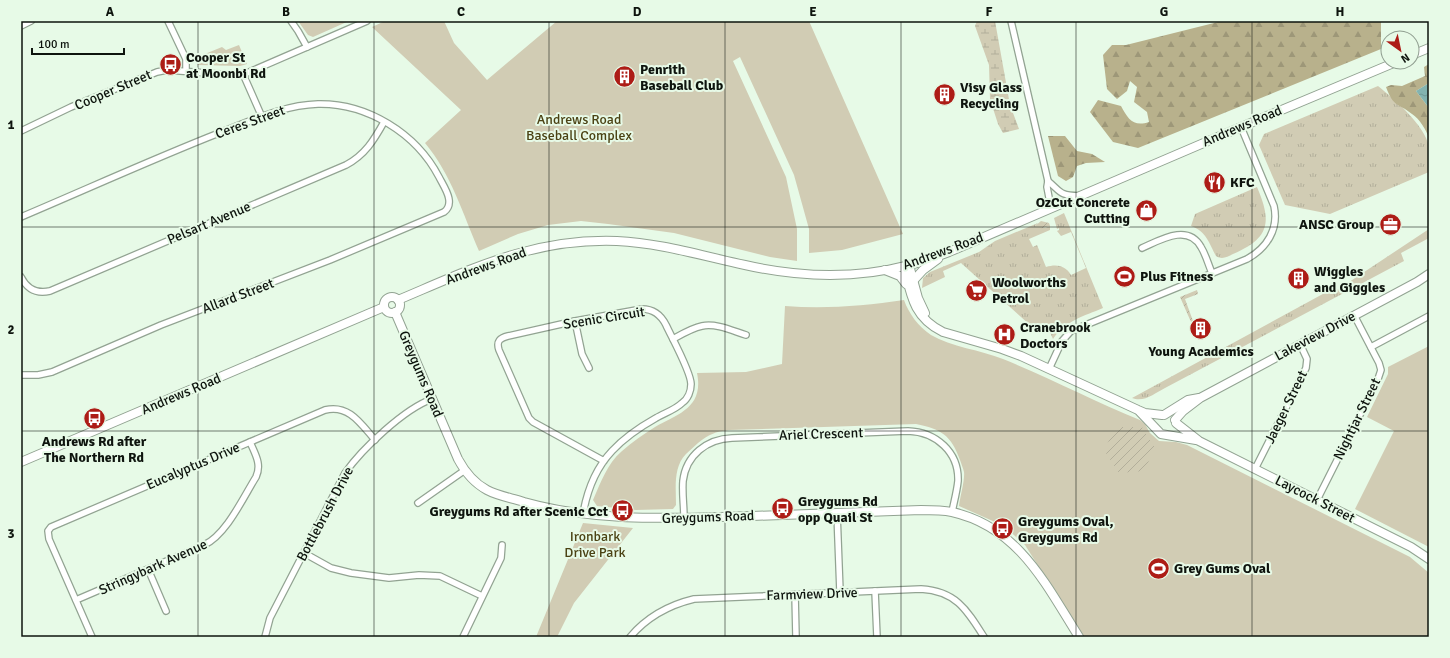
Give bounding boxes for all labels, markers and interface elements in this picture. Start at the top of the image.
text: A [106,4,115,20]
text: B [282,4,290,20]
text: C [457,4,465,20]
text: D [633,4,642,20]
text: E [809,4,817,20]
text: F [986,4,993,20]
text: G [1160,4,1168,20]
text: H [1336,4,1344,20]
scale bar [32,30,124,56]
north arrow [1380,30,1420,70]
text: 100 m [38,37,70,52]
place label: Cooper St at Moonbi Rd [186,49,266,82]
text: N [1398,50,1412,66]
bus stop icon: Cooper St at Moonbi Rd [157,52,183,78]
place label: Penrith Baseball Club [640,61,724,94]
building icon: Penrith Baseball Club [612,64,638,90]
street label: Cooper Street [72,66,154,114]
place label: Visy Glass Recycling [960,79,1022,112]
building icon: Visy Glass Recycling [931,82,957,108]
street label: Ceres Street [213,102,287,142]
street label: Andrews Road [1200,102,1284,150]
park label: Andrews Road Baseball Complex [526,111,633,144]
text: 1 [7,117,15,133]
restaurant icon: KFC [1201,169,1227,195]
place label: KFC [1230,174,1255,191]
place label: OzCut Concrete Cutting [1036,194,1130,227]
shop icon: OzCut Concrete Cutting [1133,197,1159,223]
street label: Pelsart Avenue [165,198,253,248]
office icon: ANSC Group [1377,211,1403,237]
place label: ANSC Group [1299,216,1374,233]
street label: Andrews Road [900,229,986,273]
street label: Andrews Road [443,244,529,288]
sports icon: Plus Fitness [1111,263,1137,289]
place label: Wiggles and Giggles [1314,263,1385,296]
building icon: Wiggles and Giggles [1285,266,1311,292]
place label: Plus Fitness [1140,268,1213,285]
street label: Allard Street [200,274,276,317]
place label: Woolworths Petrol [992,274,1066,307]
supermarket icon: Woolworths Petrol [963,277,989,303]
street label: Scenic Circuit [562,303,646,333]
street label: Lakeview Drive [1272,308,1358,364]
building icon: Young Academics [1188,316,1214,342]
place label: Cranebrook Doctors [1020,319,1091,352]
text: 2 [7,322,15,338]
hospital icon: Cranebrook Doctors [992,322,1018,348]
street label: Greygums Road [395,328,447,420]
place label: Young Academics [1147,343,1254,360]
street label: Jaeger Street [1261,368,1311,446]
street label: Andrews Road [139,370,223,418]
street label: Nightjar Street [1330,375,1384,463]
bus stop icon: Andrews Rd after The Northern Rd [81,406,107,432]
street label: Ariel Crescent [778,424,864,444]
place label: Andrews Rd after The Northern Rd [42,433,147,466]
street label: Eucalyptus Drive [144,439,242,493]
street label: Bottlebrush Drive [293,464,357,564]
street label: Laycock Street [1272,472,1358,526]
place label: Greygums Rd opp Quail St [798,493,878,526]
bus stop icon: Greygums Rd opp Quail St [770,496,796,522]
bus stop icon: Greygums Rd after Scenic Cct [610,498,636,524]
place label: Greygums Rd after Scenic Cct [430,503,609,520]
street label: Greygums Road [661,507,755,527]
place label: Greygums Oval, Greygums Rd [1018,513,1114,546]
bus stop icon: Greygums Oval, Greygums Rd [990,516,1016,542]
text: 3 [7,526,15,542]
park label: Ironbark Drive Park [564,528,626,561]
street label: Stringybark Avenue [96,535,210,599]
sports icon: Grey Gums Oval [1146,555,1172,581]
place label: Grey Gums Oval [1174,560,1271,577]
street label: Farmview Drive [766,584,858,604]

